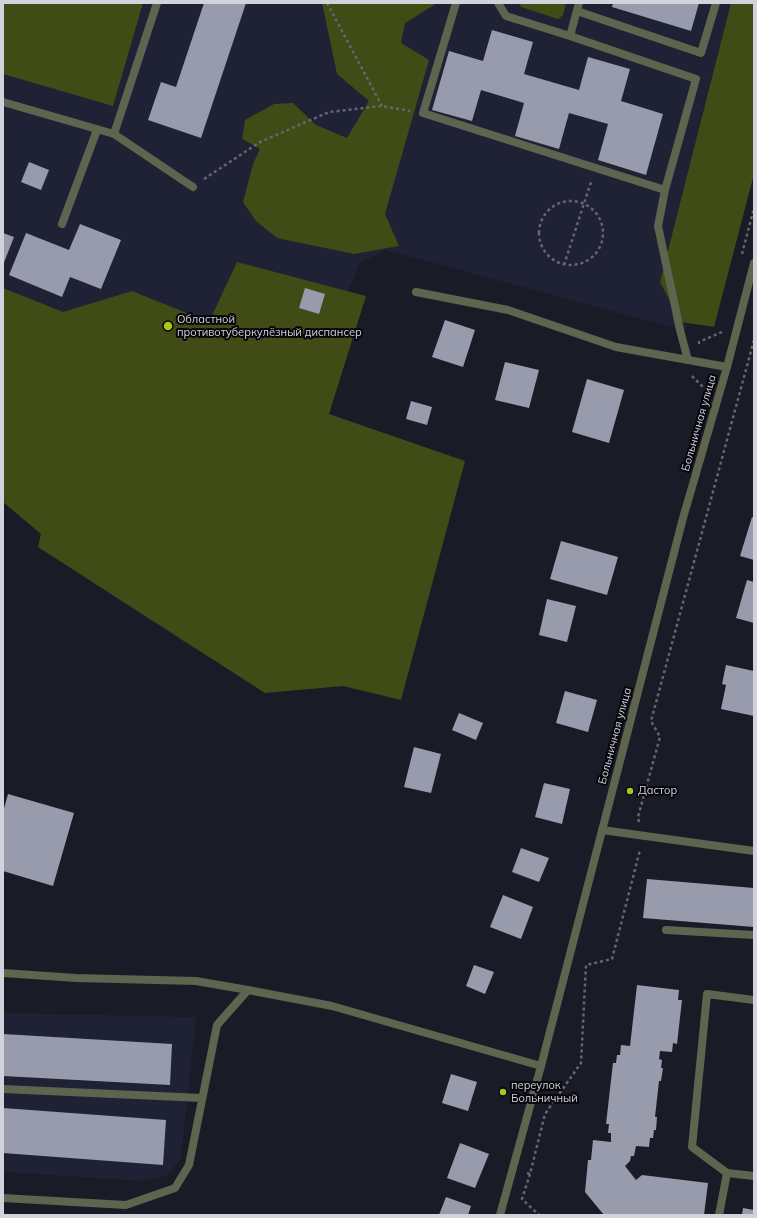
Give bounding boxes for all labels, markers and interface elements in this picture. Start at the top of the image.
place label: Областной противотуберкулёзный диспансер [177,313,362,339]
marker: Областной противотуберкулёзный диспансер [162,320,174,332]
street label: Больничная улица [679,373,719,473]
street label: Больничная улица [596,686,634,786]
place label: Дастор [638,784,677,798]
marker: Дастор [625,786,635,796]
place label: переулок Больничный [511,1079,578,1105]
marker: переулок Больничный [498,1087,508,1097]

